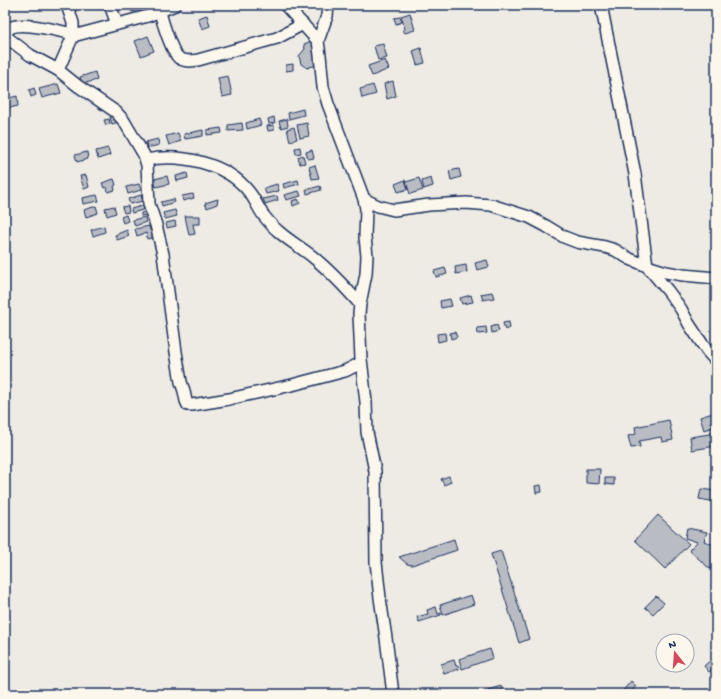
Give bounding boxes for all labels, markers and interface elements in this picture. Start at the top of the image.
north arrow [655,633,695,673]
text: N [667,639,678,652]

